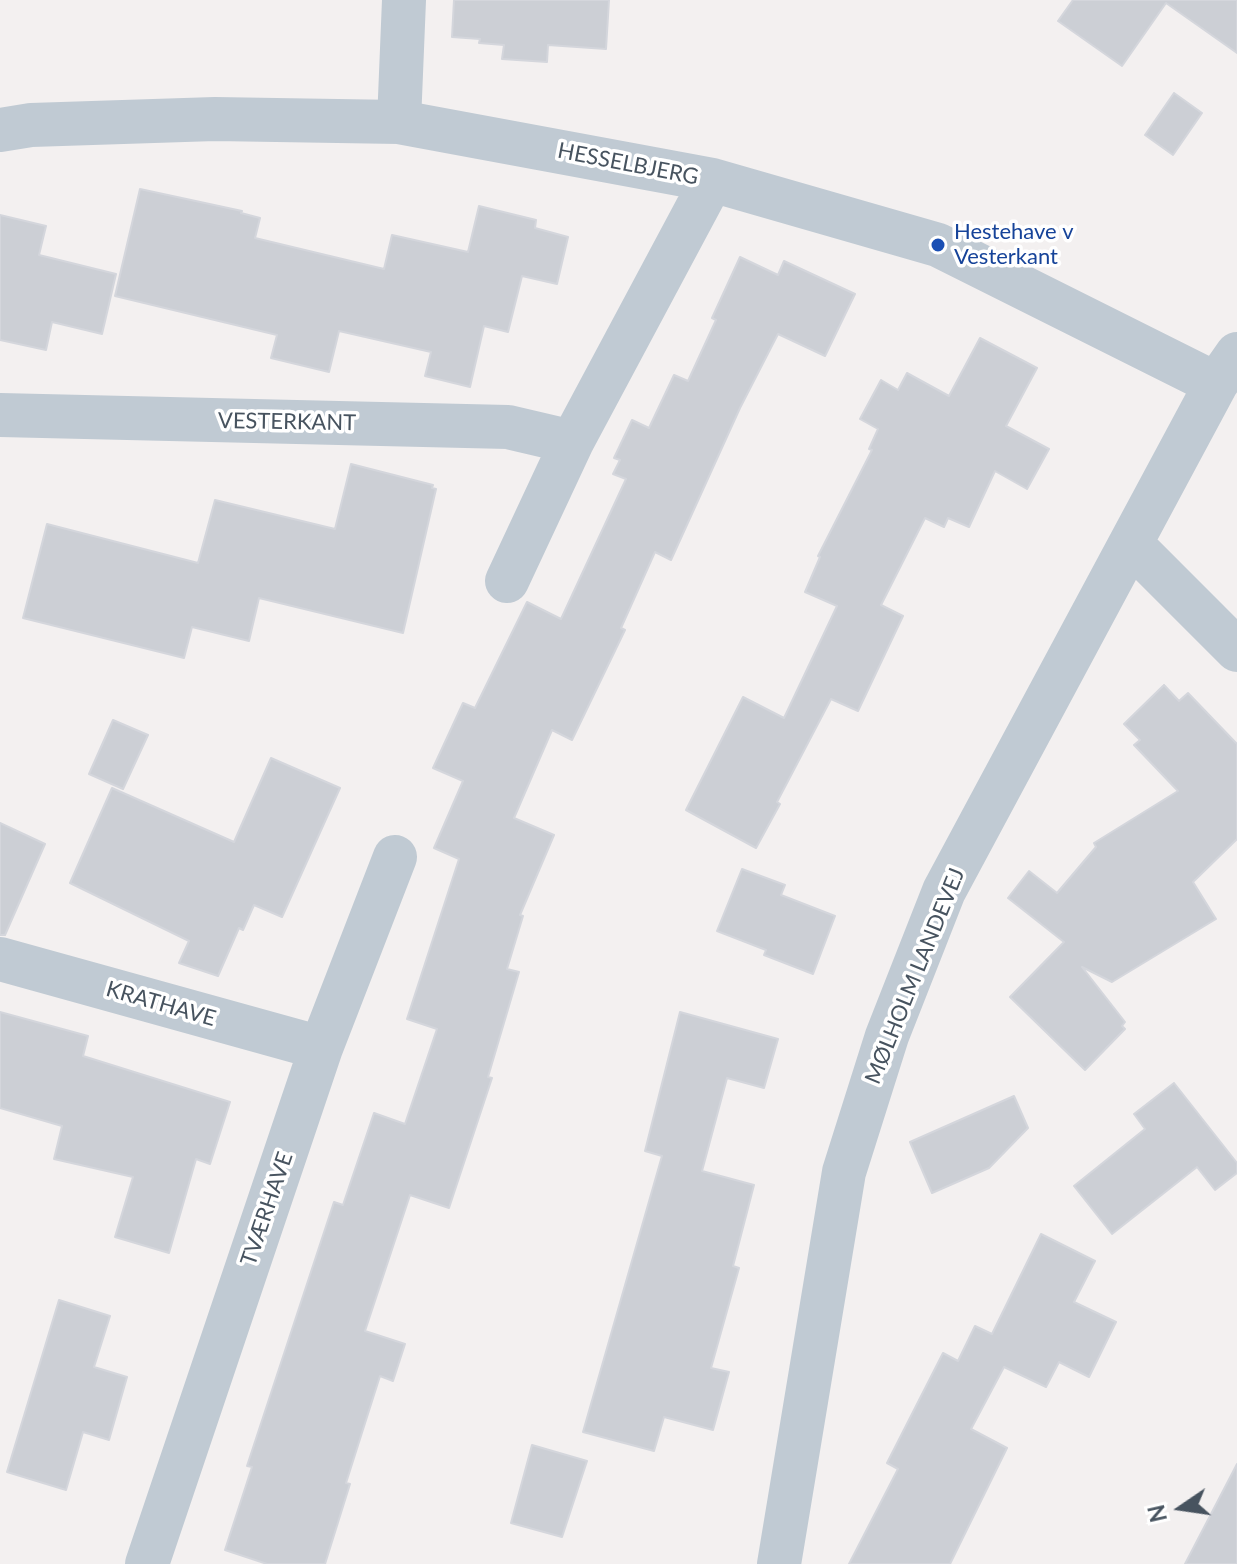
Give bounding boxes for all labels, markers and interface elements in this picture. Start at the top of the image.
street label: HESSELBJERG [555,137,701,191]
place label: Hestehave v Vesterkant [954,219,1074,270]
marker: Hestehave v Vesterkant [929,236,947,254]
street label: VESTERKANT [218,408,356,436]
street label: MØLHOLM LANDEVEJ [860,864,970,1088]
street label: KRATHAVE [103,976,219,1032]
street label: TVÆRHAVE [235,1149,299,1269]
north arrow [1141,1468,1221,1548]
text: N [1142,1502,1172,1525]

